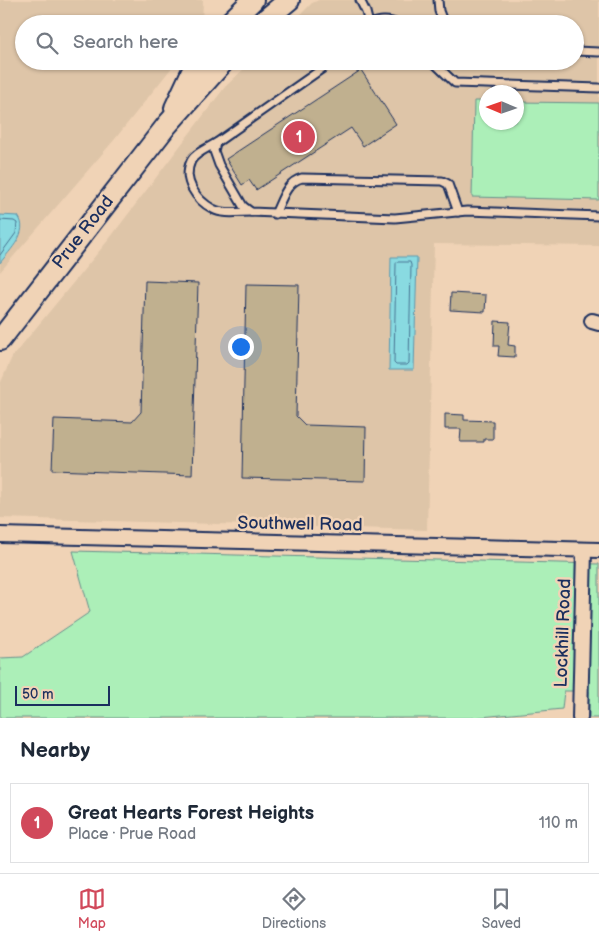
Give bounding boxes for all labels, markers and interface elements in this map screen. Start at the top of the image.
search box [15,15,584,70]
icon: search [33,29,61,57]
text: Search here [73,31,178,54]
north arrow [479,85,524,130]
pin: 1 [283,118,315,156]
street label: Prue Road [48,191,118,273]
your location [228,334,254,360]
street label: Southwell Road [237,512,363,536]
street label: Lockhill Road [551,578,575,688]
scale bar [15,683,110,706]
text: 50 m [22,686,54,703]
text: Nearby [20,738,90,763]
text: Great Hearts Forest Heights [68,802,314,825]
text: 1 [34,814,40,833]
text: 110 m [539,814,578,833]
text: Place · Prue Road [68,825,196,844]
tab: Map [78,885,106,932]
tab: Directions [262,885,326,932]
tab: Saved [482,885,521,932]

